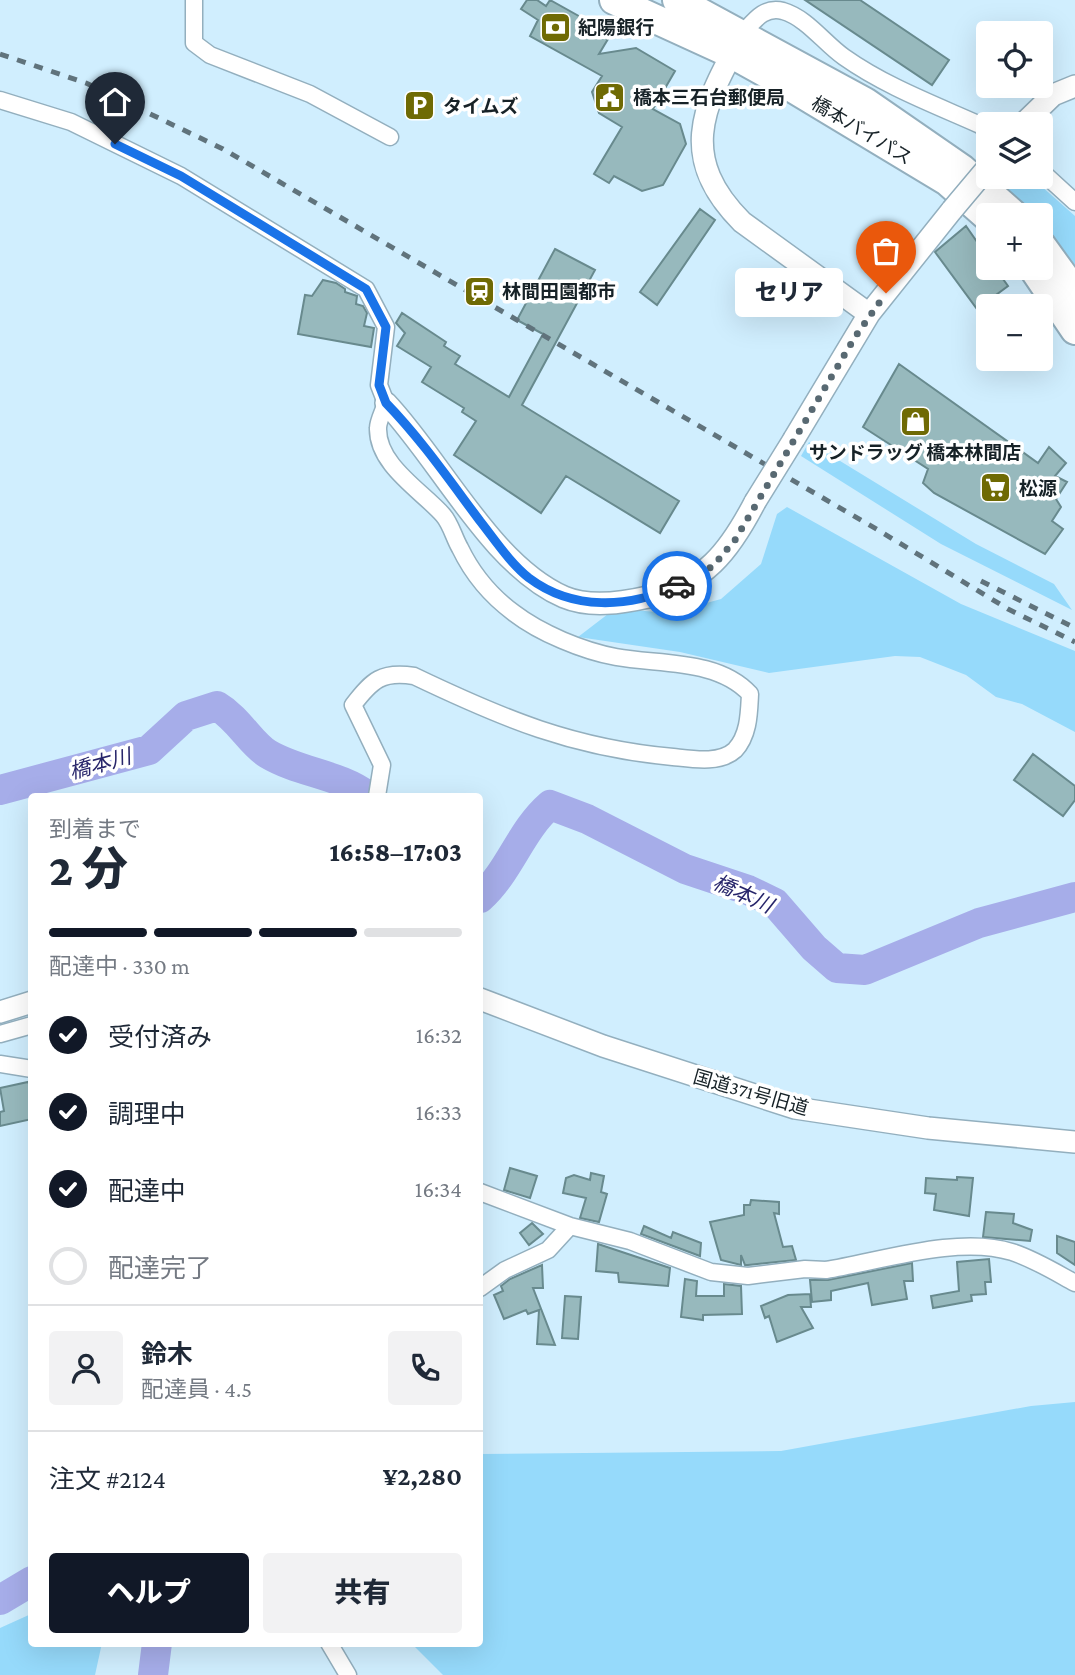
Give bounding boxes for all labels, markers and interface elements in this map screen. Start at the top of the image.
bank icon: 紀陽銀行 [538,10,572,44]
place label: 紀陽銀行 [578,17,654,38]
map controls [976,21,1053,371]
button: locate [976,21,1053,98]
pin [85,72,145,144]
public building icon: 橋本三石台郵便局 [593,80,627,114]
icon: home [96,83,134,121]
place label: 橋本三石台郵便局 [633,87,785,108]
parking icon: タイムズ [403,89,437,123]
street label: 橋本バイパス [808,92,916,169]
place label: タイムズ [443,96,519,117]
button: layers [976,112,1053,189]
button: + [976,203,1053,280]
pin [856,221,916,293]
icon: bag [867,232,905,270]
callout: セリア [736,268,844,318]
station icon: 林間田園都市 [462,274,496,308]
text: セリア [755,279,824,305]
place label: 林間田園都市 [502,281,616,302]
button: − [976,294,1053,371]
shop icon: サンドラッグ 橋本林間店 [898,404,932,438]
place label: サンドラッグ 橋本林間店 [809,442,1021,463]
supermarket icon: 松源 [979,471,1013,505]
place label: 松源 [1019,478,1057,499]
courier [642,551,712,621]
icon: car [658,567,696,605]
water label: 橋本川 [66,744,135,784]
text: 到着まで [49,816,141,842]
text: 16:58–17:03 [329,838,462,867]
text: 2 分 [49,844,128,895]
water label: 橋本川 [709,870,778,919]
text: 配達中 · 330 m [49,953,190,979]
icon: check [49,1016,87,1054]
text: 16:32 [416,1022,462,1048]
text: 受付済み [108,1023,212,1052]
street label: 国道371号旧道 [691,1066,811,1119]
icon: check [49,1093,87,1131]
text: 16:33 [416,1099,462,1125]
text: 調理中 [108,1100,186,1129]
icon: check [49,1170,87,1208]
text: 16:34 [415,1176,462,1202]
text: 配達中 [108,1177,186,1206]
text: 配達完了 [108,1254,212,1283]
button: person [49,1331,123,1405]
button: phone [388,1331,462,1405]
text: 鈴木 [141,1340,193,1369]
text: 配達員 · 4.5 [141,1376,252,1402]
text: ¥2,280 [383,1462,462,1491]
text: 注文 #2124 [49,1465,166,1494]
button: ヘルプ [49,1553,249,1633]
button: 共有 [263,1553,462,1633]

